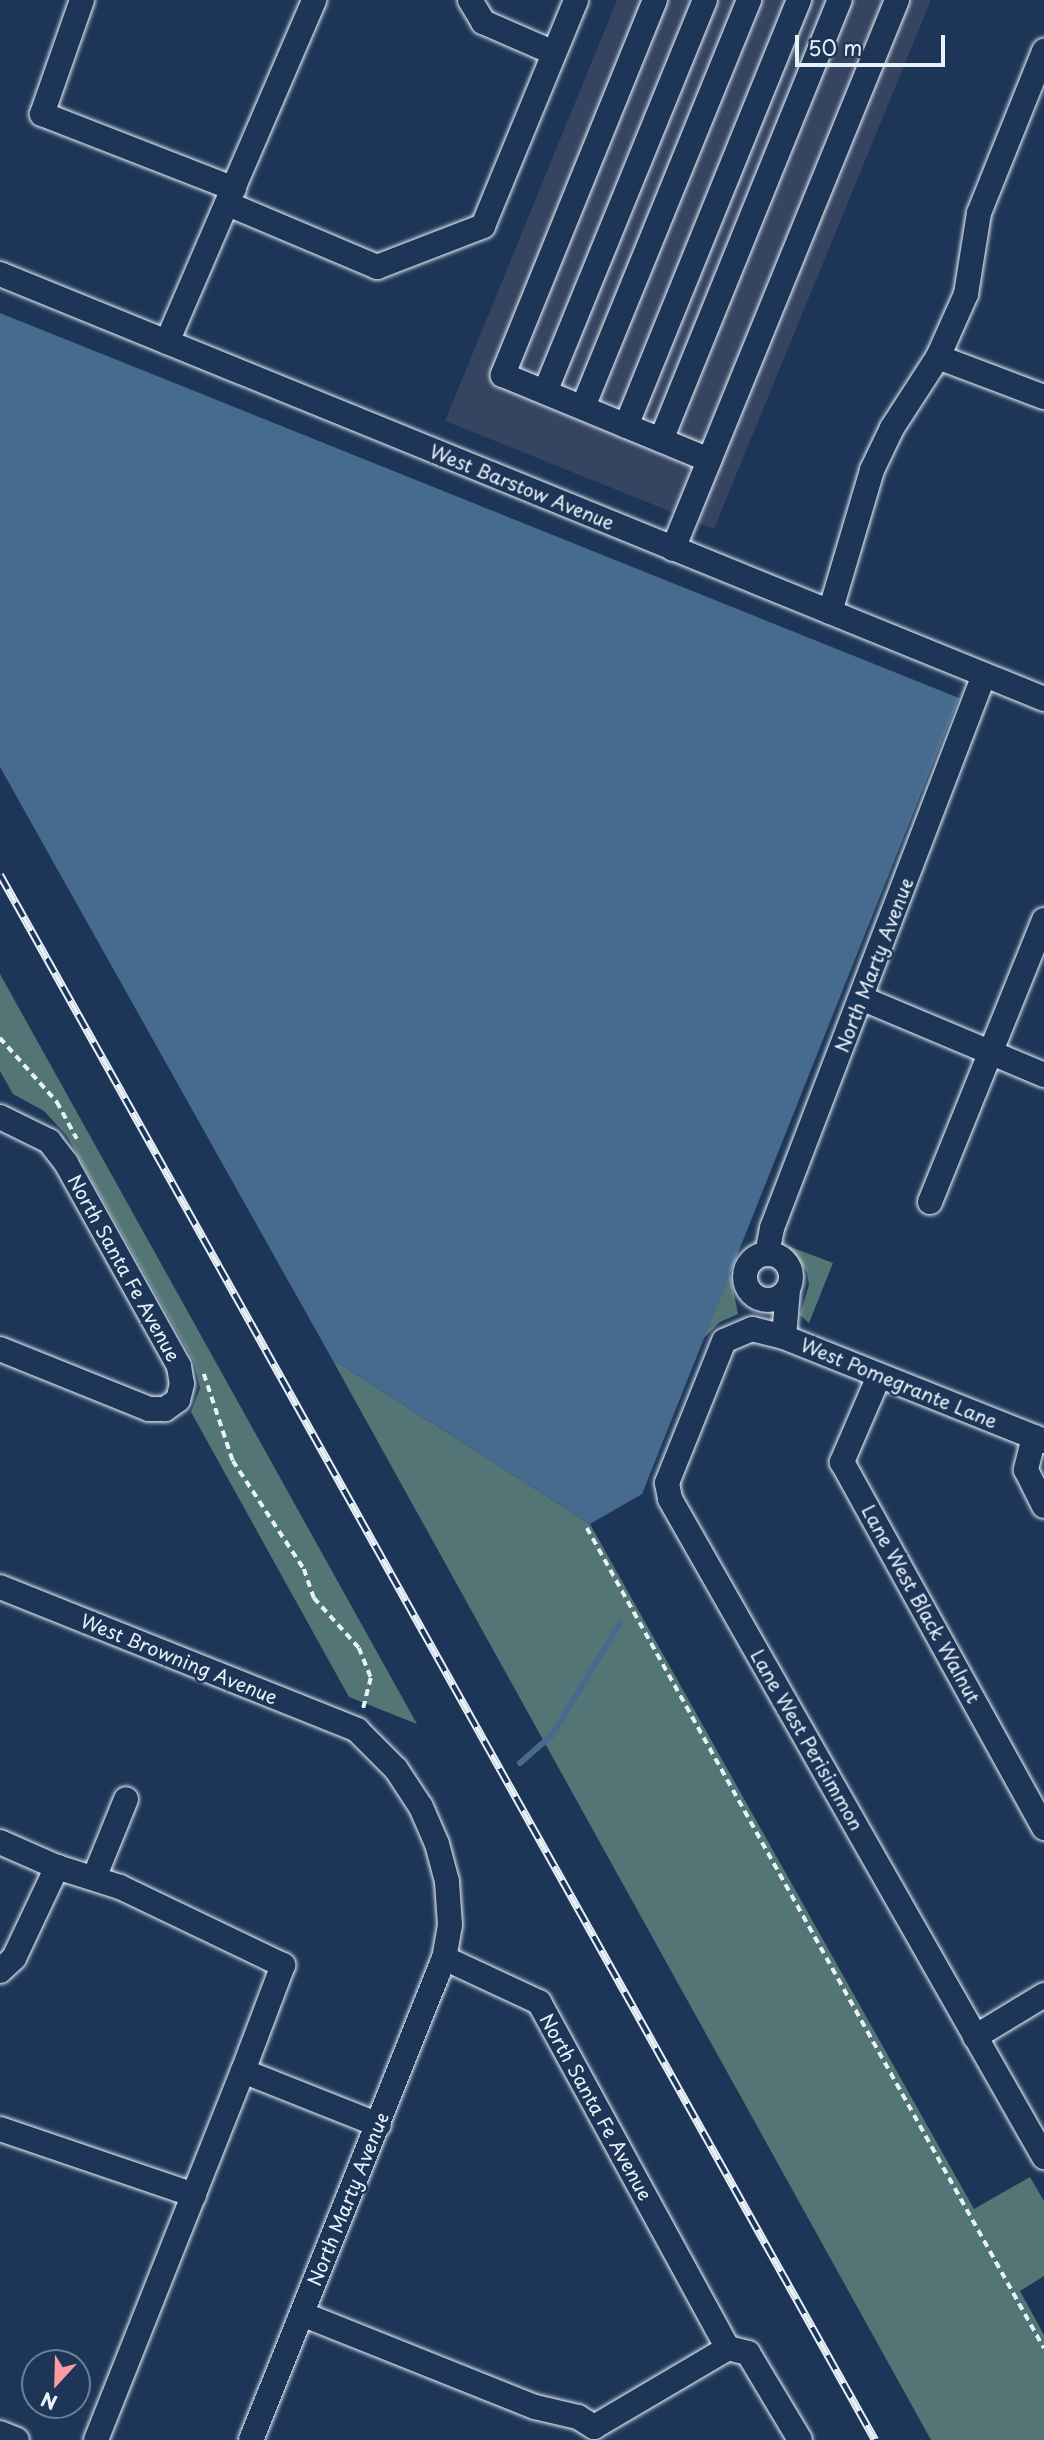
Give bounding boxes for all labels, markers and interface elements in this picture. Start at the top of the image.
scale bar [799,21,950,65]
text: 50 m [808,31,862,63]
street label: West Barstow Avenue [426,439,618,535]
street label: North Marty Avenue [830,873,918,1057]
street label: North Santa Fe Avenue [63,1170,185,1366]
street label: West Pomegrante Lane [797,1333,1001,1433]
street label: Lane West Black Walnut [857,1501,985,1707]
street label: West Browning Avenue [78,1609,280,1709]
street label: Lane West Perisimmon [746,1645,868,1835]
street label: North Santa Fe Avenue [535,2009,657,2205]
street label: North Marty Avenue [302,2108,394,2290]
north arrow [21,2349,91,2419]
text: N [37,2386,61,2417]

